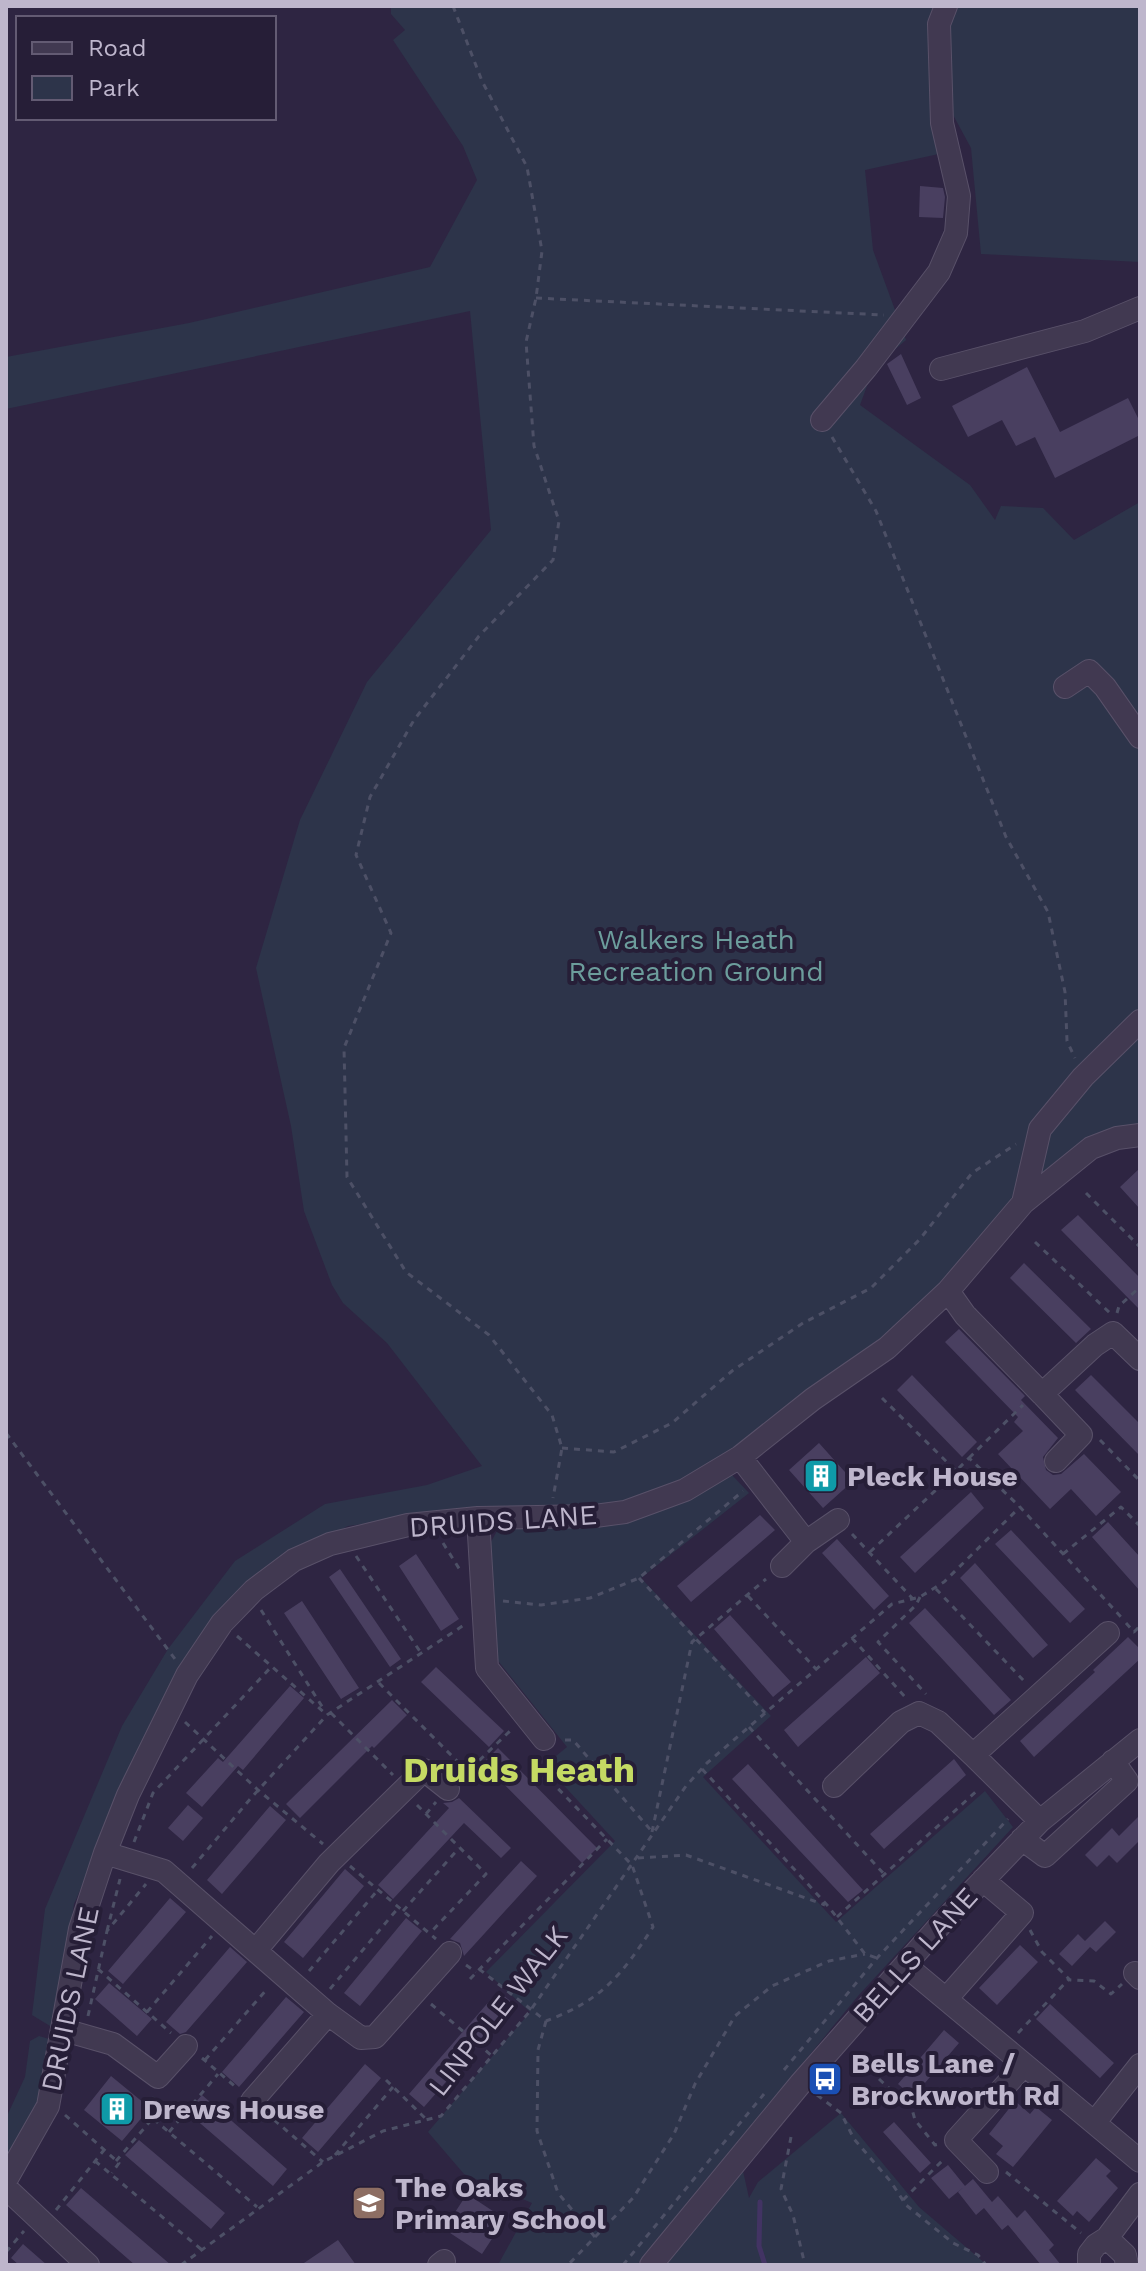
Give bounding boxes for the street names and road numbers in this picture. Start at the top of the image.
street label: DRUIDS LANE [408,1498,598,1544]
street label: BELLS LANE [846,1881,984,2029]
street label: DRUIDS LANE [34,1904,106,2094]
street label: LINPOLE WALK [421,1919,575,2103]

